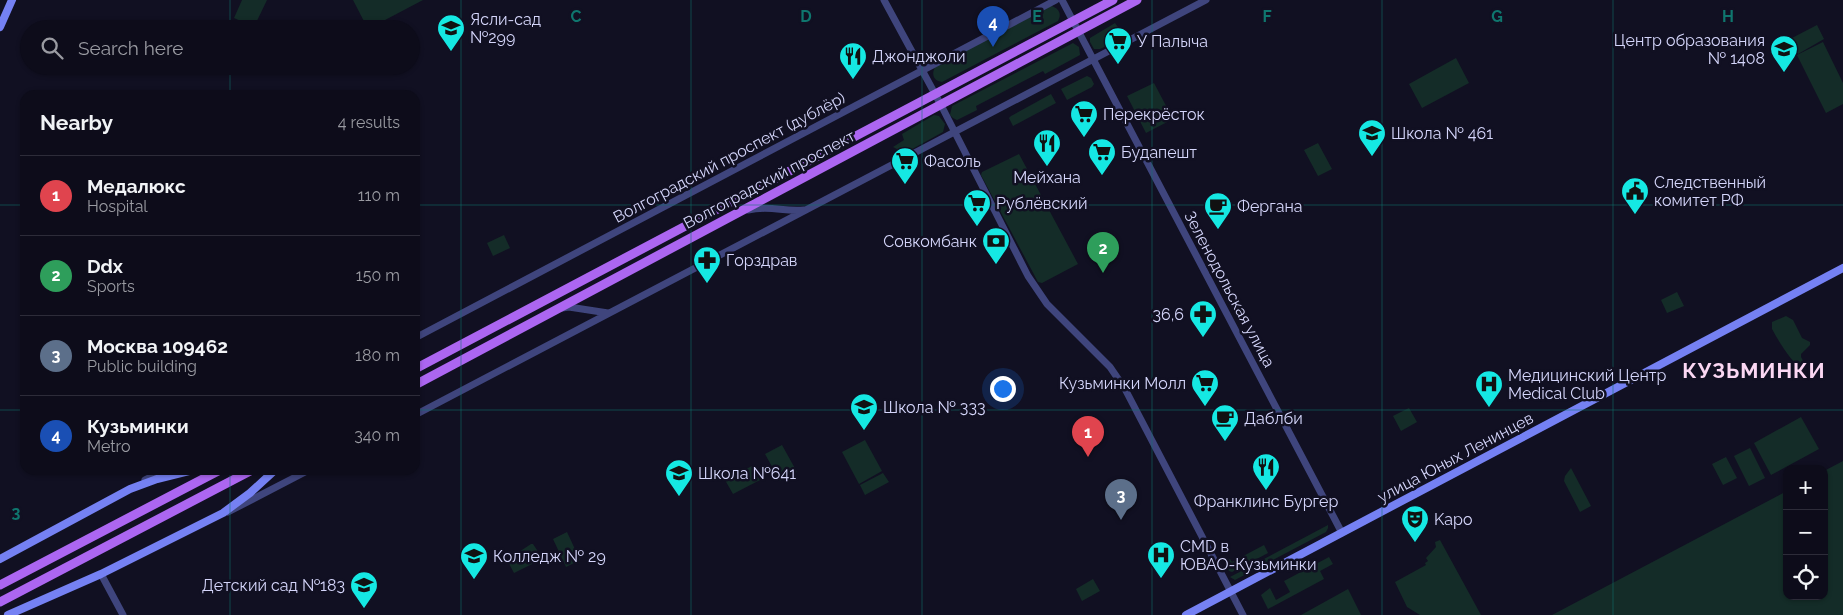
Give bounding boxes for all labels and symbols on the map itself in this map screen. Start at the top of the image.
pin: 4 [977,6,1009,47]
text: C [571,7,582,26]
text: D [800,7,812,26]
text: E [1032,7,1042,26]
text: F [1262,7,1272,26]
text: G [1491,7,1503,26]
text: H [1722,7,1734,26]
place label: Ясли-сад №299 [470,10,541,47]
school or university icon: Ясли-сад №299 [436,13,466,52]
supermarket icon: У Палыча [1103,26,1133,65]
place label: Центр образования № 1408 [1614,31,1765,68]
place label: У Палыча [1137,32,1208,51]
school or university icon: Центр образования № 1408 [1769,34,1799,73]
restaurant icon: Джонджоли [838,41,868,80]
place label: Джонджоли [872,47,966,66]
street label: Волгоградский проспект (дублёр) [610,88,848,226]
supermarket icon: Перекрёсток [1069,99,1099,138]
place label: Перекрёсток [1103,105,1205,124]
school or university icon: Школа № 461 [1357,118,1387,157]
place label: Школа № 461 [1391,124,1493,143]
street label: Волгоградский проспект [680,126,858,232]
restaurant icon: Мейхана [1032,128,1062,167]
supermarket icon: Будапешт [1087,137,1117,176]
place label: Будапешт [1121,143,1197,162]
supermarket icon: Фасоль [890,146,920,185]
place label: Фасоль [924,152,981,171]
place label: Мейхана [1013,168,1081,187]
place label: Следственный комитет РФ [1654,173,1766,210]
public building icon: Следственный комитет РФ [1620,176,1650,215]
supermarket icon: Рублёвский [962,188,992,227]
cafe icon: Фергана [1203,191,1233,230]
place label: Рублёвский [996,194,1088,213]
place label: Фергана [1237,197,1303,216]
street label: Зеленодольская улица [1180,208,1279,371]
bank icon: Совкомбанк [981,226,1011,265]
place label: Совкомбанк [883,232,977,251]
pin: 2 [1087,232,1119,273]
pharmacy icon: Горздрав [692,245,722,284]
place label: Горздрав [726,251,797,270]
pharmacy icon: 36,6 [1188,299,1218,338]
place label: 36,6 [1153,305,1184,324]
district label: КУЗЬМИНКИ [1682,358,1826,383]
place label: Медицинский Центр Medical Club [1508,366,1666,403]
supermarket icon: Кузьминки Молл [1190,368,1220,407]
hospital icon: Медицинский Центр Medical Club [1474,369,1504,408]
place label: Кузьминки Молл [1059,374,1186,393]
your location [990,376,1016,402]
school or university icon: Школа № 333 [849,392,879,431]
place label: Школа № 333 [883,398,985,417]
cafe icon: Даблби [1210,403,1240,442]
street label: улица Юных Ленинцев [1374,408,1536,507]
place label: Даблби [1244,409,1303,428]
pin: 1 [1072,416,1104,457]
restaurant icon: Франклинс Бургер [1251,452,1281,491]
school or university icon: Школа №641 [664,458,694,497]
place label: Школа №641 [698,464,796,483]
pin: 3 [1105,479,1137,520]
place label: Франклинс Бургер [1194,492,1338,511]
text: 3 [12,503,21,522]
theatre icon: Kapo [1400,504,1430,543]
place label: Kapo [1434,510,1472,529]
place label: CMD в ЮВАО-Кузьминки [1180,537,1317,574]
hospital icon: CMD в ЮВАО-Кузьминки [1146,540,1176,579]
school or university icon: Колледж № 29 [459,541,489,580]
place label: Колледж № 29 [493,547,606,566]
school or university icon: Детский сад №183 [349,570,379,609]
place label: Детский сад №183 [202,576,345,595]

